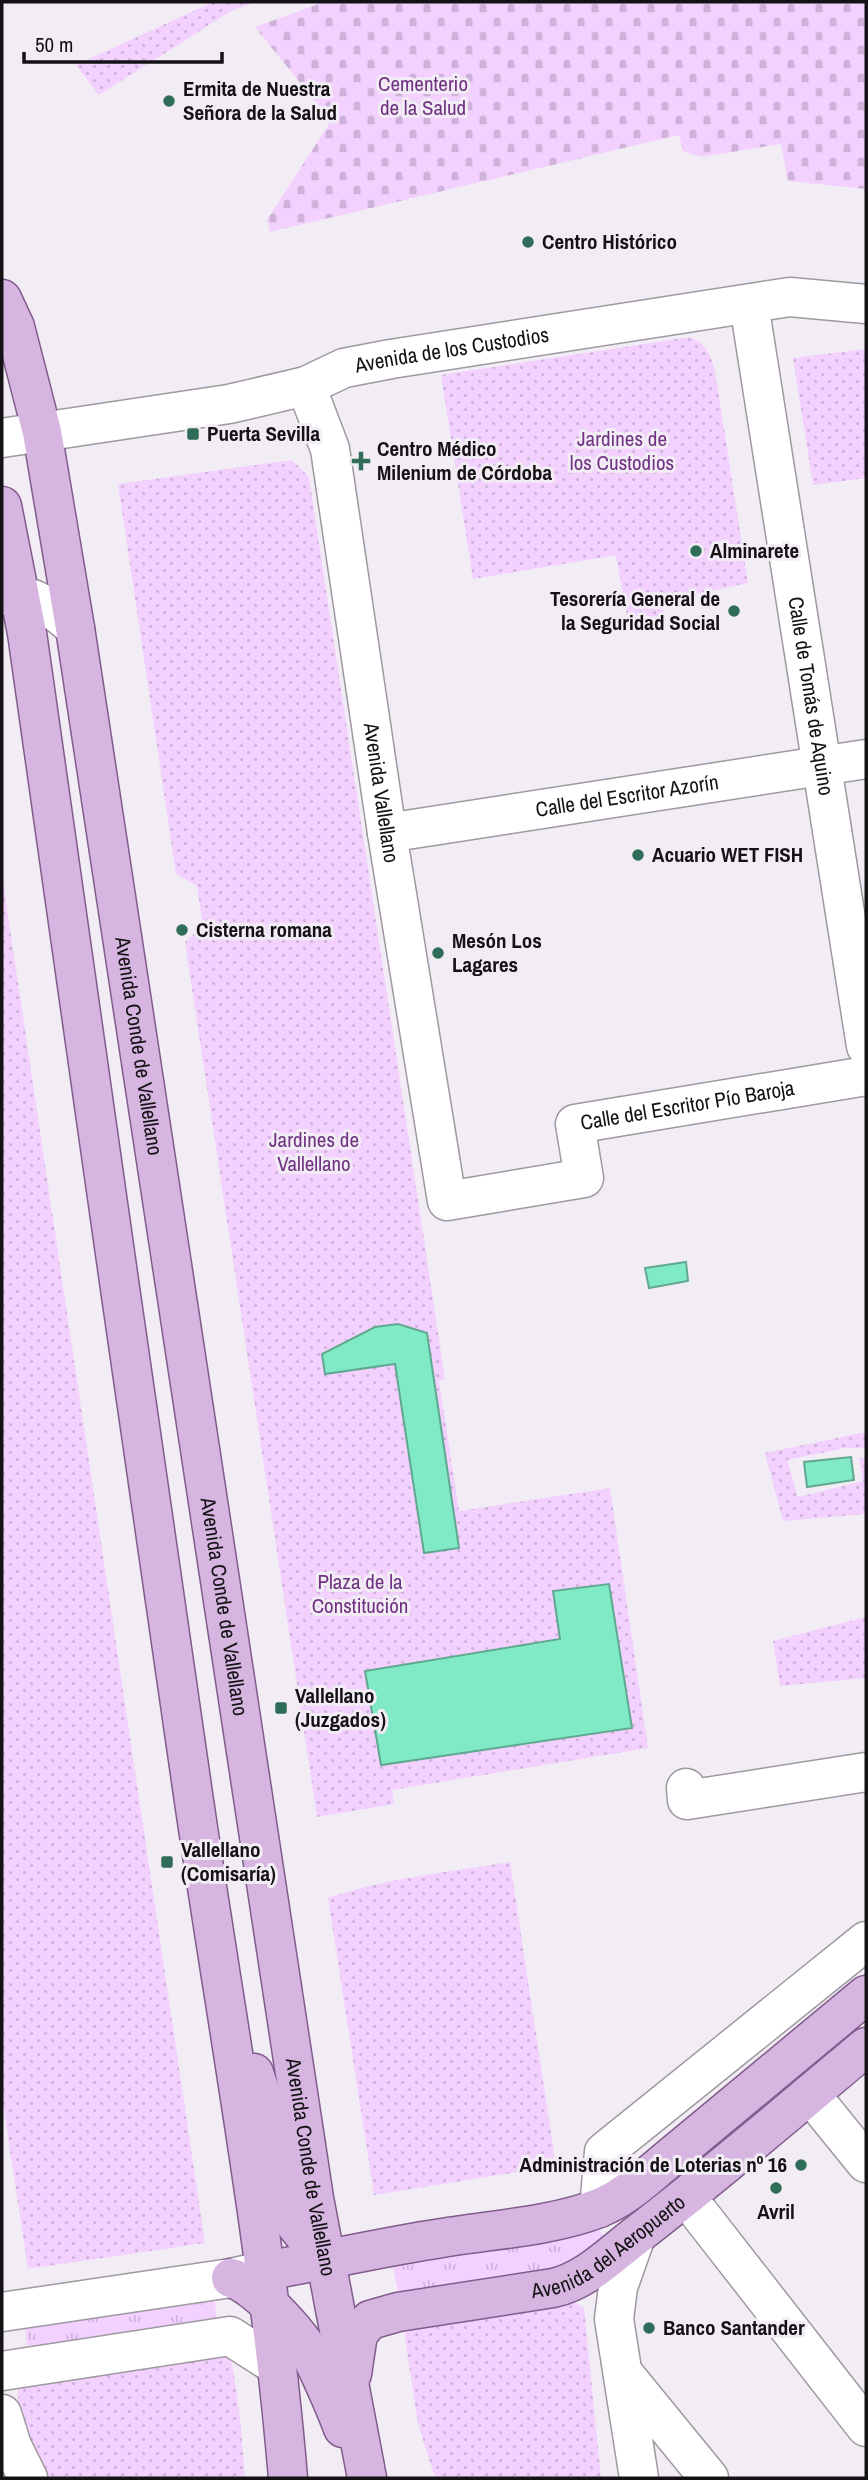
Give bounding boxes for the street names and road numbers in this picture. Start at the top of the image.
street label: Avenida de los Custodios [351,320,551,380]
street label: Calle de Tomás de Aquino [781,595,841,798]
street label: Avenida Vallellano [357,720,407,865]
street label: Calle del Escritor Azorín [534,767,721,824]
street label: Avenida Conde de Vallellano [108,934,170,1157]
street label: Calle del Escritor Pío Baroja [578,1073,797,1137]
street label: Avenida Conde de Vallellano [193,1494,255,1718]
street label: Avenida Conde de Vallellano [279,2055,343,2278]
street label: Avenida del Aeropuerto [528,2187,691,2305]

